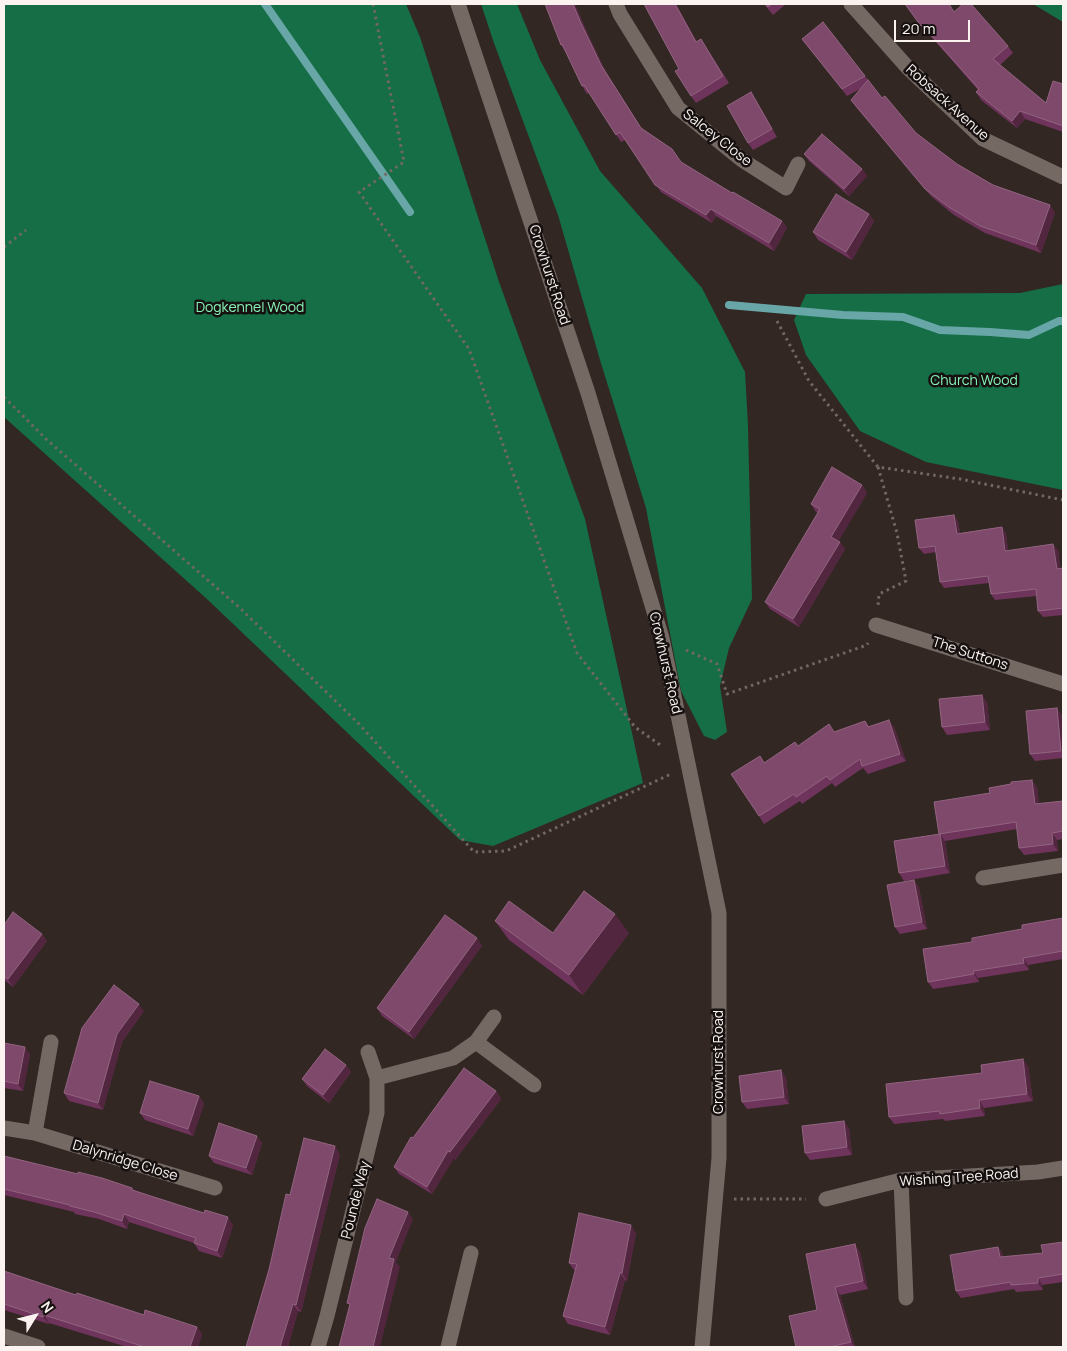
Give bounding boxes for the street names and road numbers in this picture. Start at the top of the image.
street label: Robsack Avenue [902,61,992,145]
street label: Salcey Close [679,106,755,170]
street label: Crowhurst Road [525,223,573,327]
street label: Crowhurst Road [645,610,685,716]
street label: The Suttons [930,634,1010,674]
street label: Crowhurst Road [711,1010,727,1114]
street label: Dalynridge Close [70,1137,180,1185]
street label: Pounde Way [338,1159,374,1241]
street label: Wishing Tree Road [899,1165,1019,1191]

